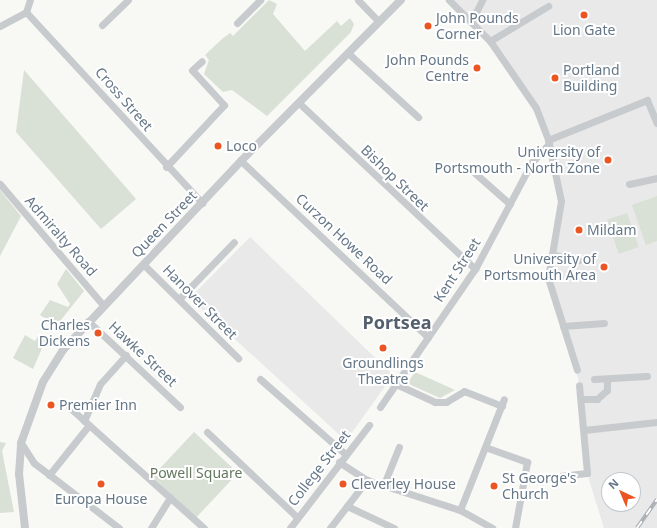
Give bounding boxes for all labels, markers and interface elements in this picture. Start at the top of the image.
place label: John Pounds Corner [436,10,519,42]
marker: Lion Gate [579,10,589,20]
marker: John Pounds Corner [423,21,433,31]
place label: Lion Gate [553,22,615,38]
place label: John Pounds Centre [386,52,469,84]
place label: Portland Building [563,62,620,94]
marker: John Pounds Centre [472,63,482,73]
street label: Cross Street [92,64,156,134]
marker: Portland Building [550,73,560,83]
place label: Loco [226,138,257,154]
marker: Loco [213,141,223,151]
street label: Bishop Street [358,141,432,215]
place label: University of Portsmouth - North Zone [435,144,600,176]
marker: University of Portsmouth - North Zone [603,155,613,165]
street label: Queen Street [128,187,200,261]
street label: Curzon Howe Road [292,190,396,288]
street label: Admiralty Road [22,192,100,280]
place label: Mildam [587,222,636,238]
marker: Mildam [574,225,584,235]
street label: Kent Street [430,235,484,305]
place label: University of Portsmouth Area [484,251,596,284]
street label: Hanover Street [159,261,241,343]
marker: University of Portsmouth Area [599,262,609,272]
district label: Portsea [363,311,431,333]
place label: Charles Dickens [39,317,90,350]
street label: Hawke Street [105,318,181,390]
marker: Charles Dickens [93,328,103,338]
marker: Groundlings Theatre [378,343,388,353]
place label: Groundlings Theatre [342,355,424,388]
place label: Premier Inn [59,397,137,413]
marker: Premier Inn [46,400,56,410]
street label: College Street [284,427,354,509]
park label: Powell Square [150,465,242,481]
place label: St George's Church [502,470,576,502]
north arrow [601,472,641,512]
text: N [605,475,621,492]
place label: Cleverley House [351,476,456,492]
marker: Europa House [96,479,106,489]
marker: Cleverley House [338,479,348,489]
marker: St George's Church [489,481,499,491]
place label: Europa House [55,491,147,507]

